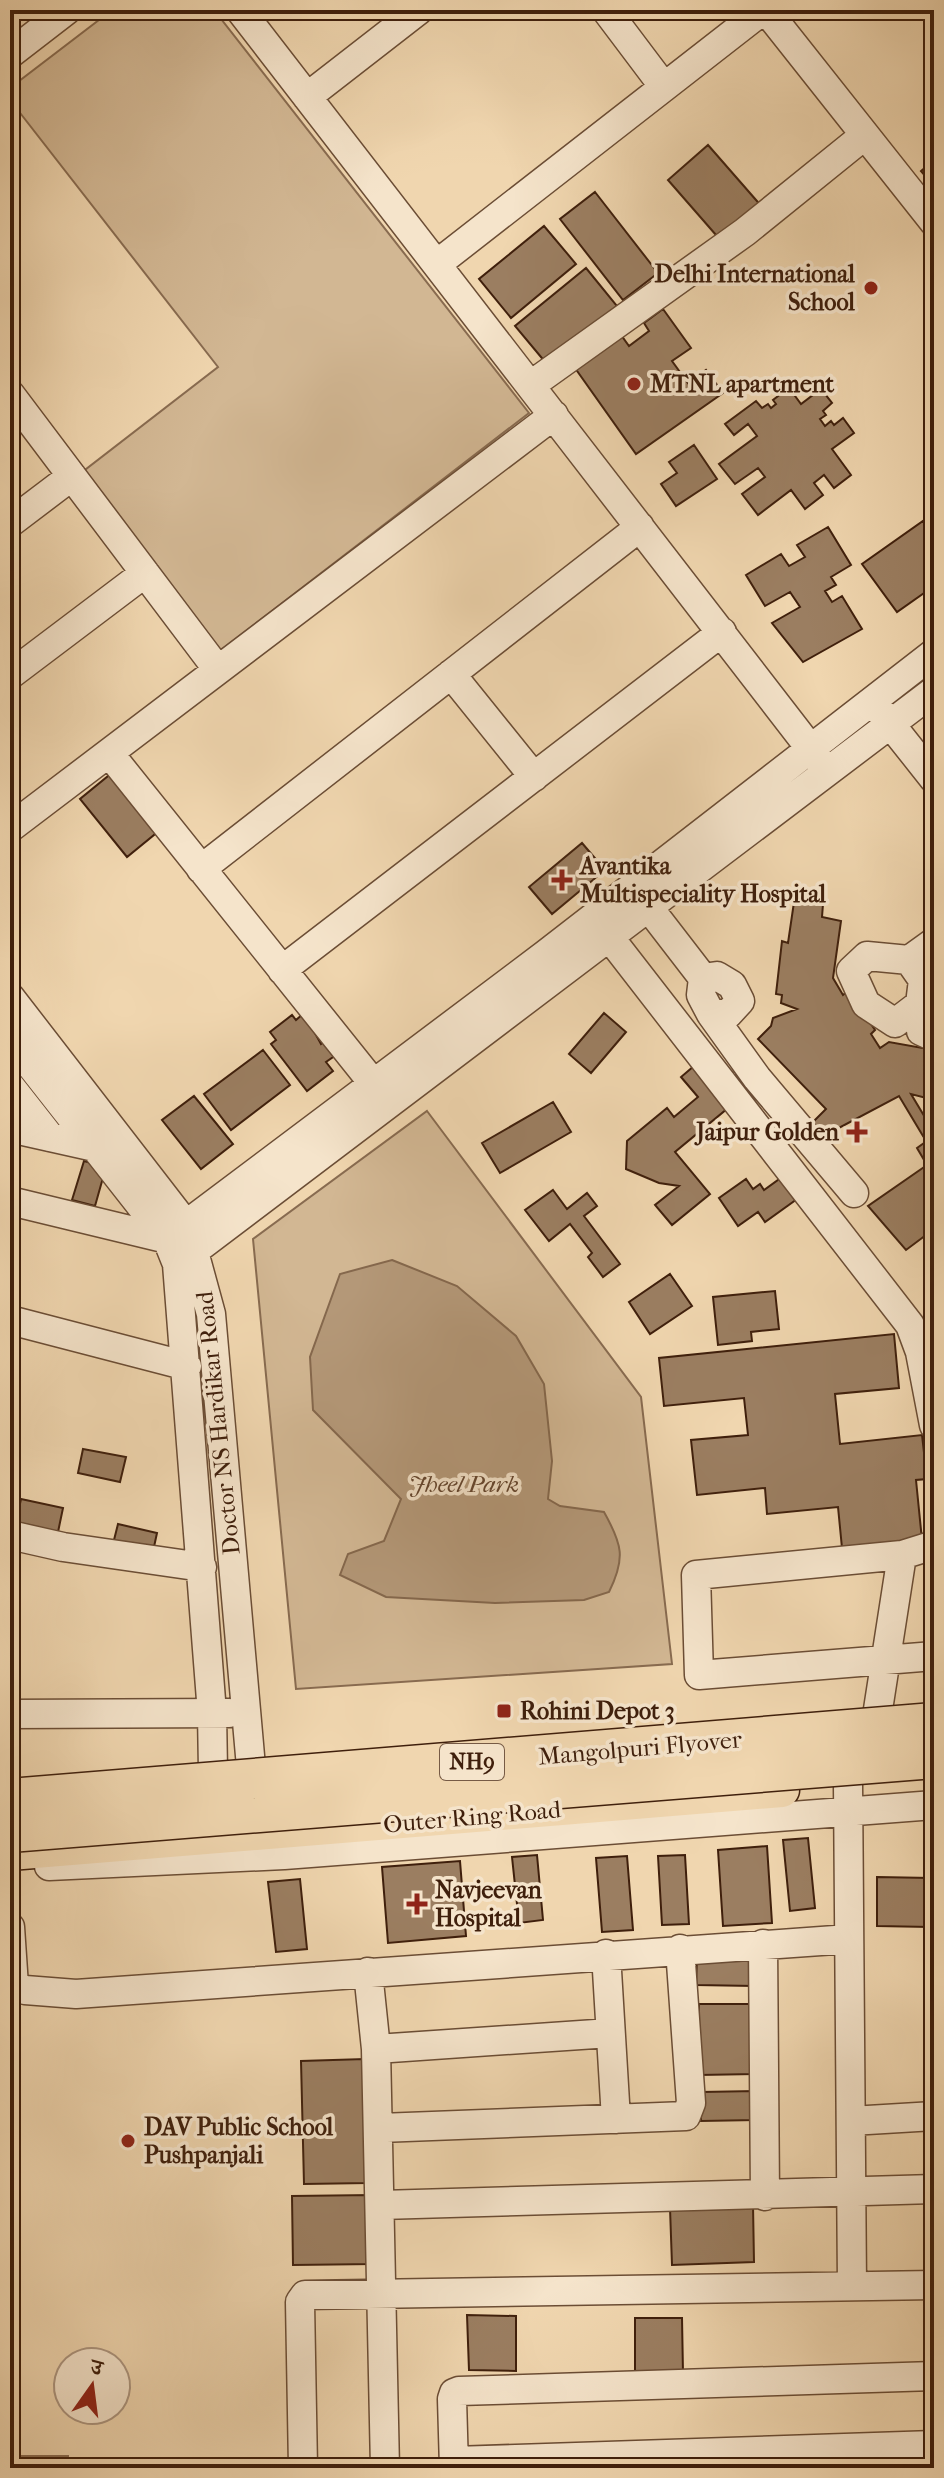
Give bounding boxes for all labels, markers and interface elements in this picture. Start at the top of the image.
place label: Delhi International School [655,260,855,316]
marker: Delhi International School [862,279,880,297]
place label: MTNL apartment [650,370,835,398]
marker: MTNL apartment [625,375,643,393]
place label: Avantika Multispeciality Hospital [578,852,826,908]
marker: Avantika Multispeciality Hospital [551,869,573,891]
place label: Jaipur Golden [694,1118,840,1146]
marker: Jaipur Golden [846,1121,868,1143]
street label: Doctor NS Hardikar Road [190,1289,246,1556]
park label: Jheel Park [409,1470,519,1498]
place label: Rohini Depot 3 [520,1697,675,1725]
marker: Rohini Depot 3 [495,1702,513,1720]
street label: Mangolpuri Flyover [537,1725,744,1771]
road number: NH9 [440,1744,504,1780]
street label: Outer Ring Road [382,1795,563,1839]
place label: Navjeevan Hospital [435,1876,543,1932]
marker: Navjeevan Hospital [406,1893,428,1915]
place label: DAV Public School Pushpanjali [144,2113,334,2169]
marker: DAV Public School Pushpanjali [119,2132,137,2150]
north arrow [52,2346,132,2426]
text: उ [86,2353,107,2382]

